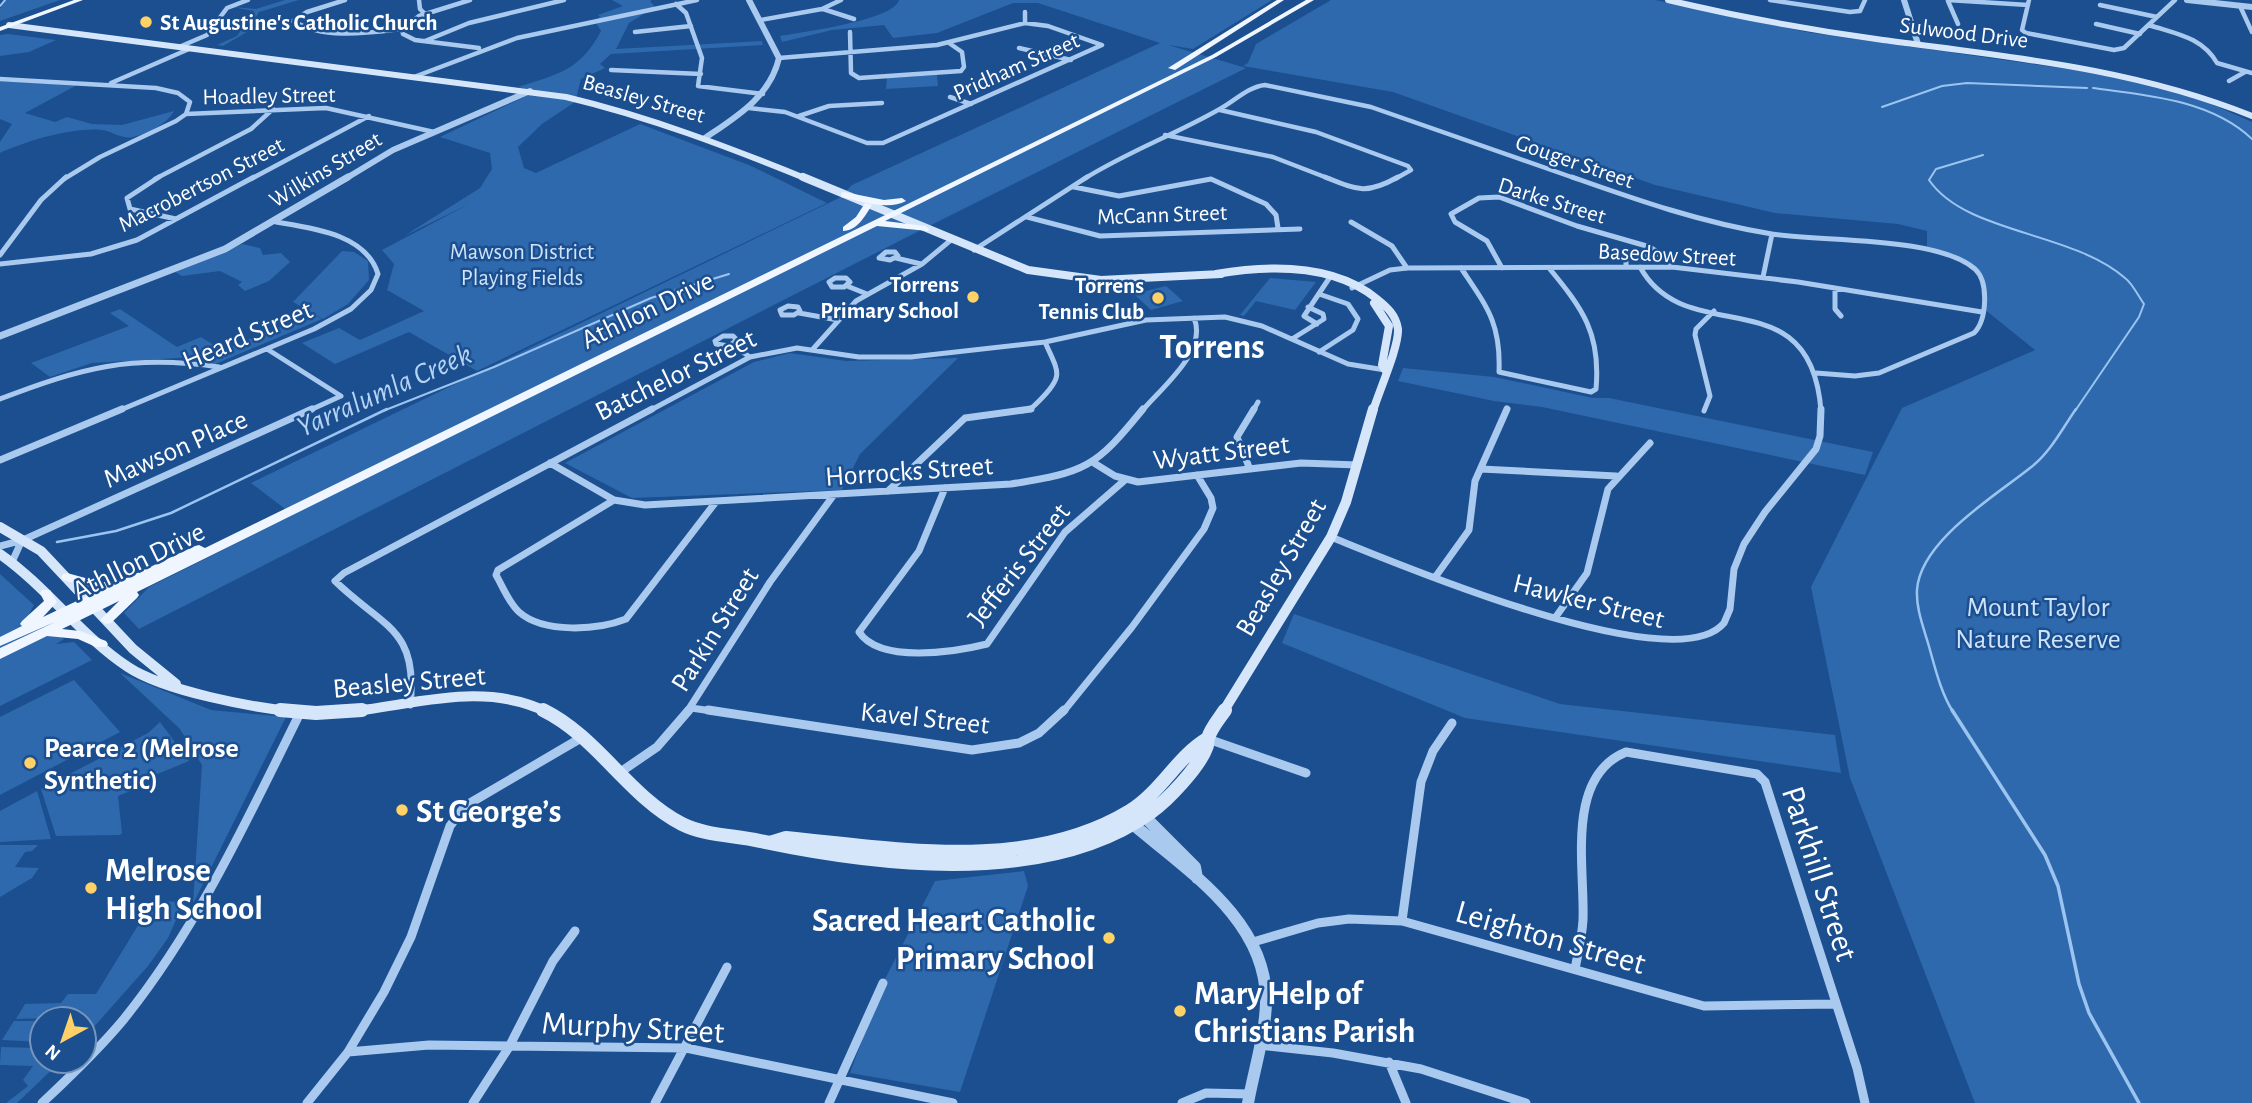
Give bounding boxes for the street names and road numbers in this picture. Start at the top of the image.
street label: Sulwood Drive [1898,14,2030,53]
street label: Pridham Street [950,29,1084,105]
street label: Beasley Street [580,71,708,128]
street label: Hoadley Street [202,84,336,109]
street label: Wilkins Street [266,128,386,213]
street label: Gouger Street [1512,131,1637,194]
street label: Macrobertson Street [115,133,289,237]
street label: Darke Street [1495,174,1609,229]
street label: McCann Street [1097,202,1228,229]
street label: Basedow Street [1597,240,1737,271]
street label: Athllon Drive [577,267,719,355]
street label: Heard Street [179,296,317,376]
street label: Batchelor Street [591,325,761,427]
street label: Mawson Place [100,406,252,494]
street label: Wyatt Street [1151,431,1291,475]
street label: Horrocks Street [824,452,994,492]
street label: Beasley Street [1231,495,1332,641]
street label: Jefferis Street [963,499,1076,632]
street label: Athllon Drive [68,518,210,606]
street label: Parkin Street [667,563,765,697]
street label: Hawker Street [1510,570,1667,634]
street label: Beasley Street [332,662,487,704]
street label: Kavel Street [859,698,991,740]
street label: Parkhill Street [1775,782,1863,966]
street label: Leighton Street [1452,896,1649,981]
street label: Murphy Street [541,1007,726,1050]

